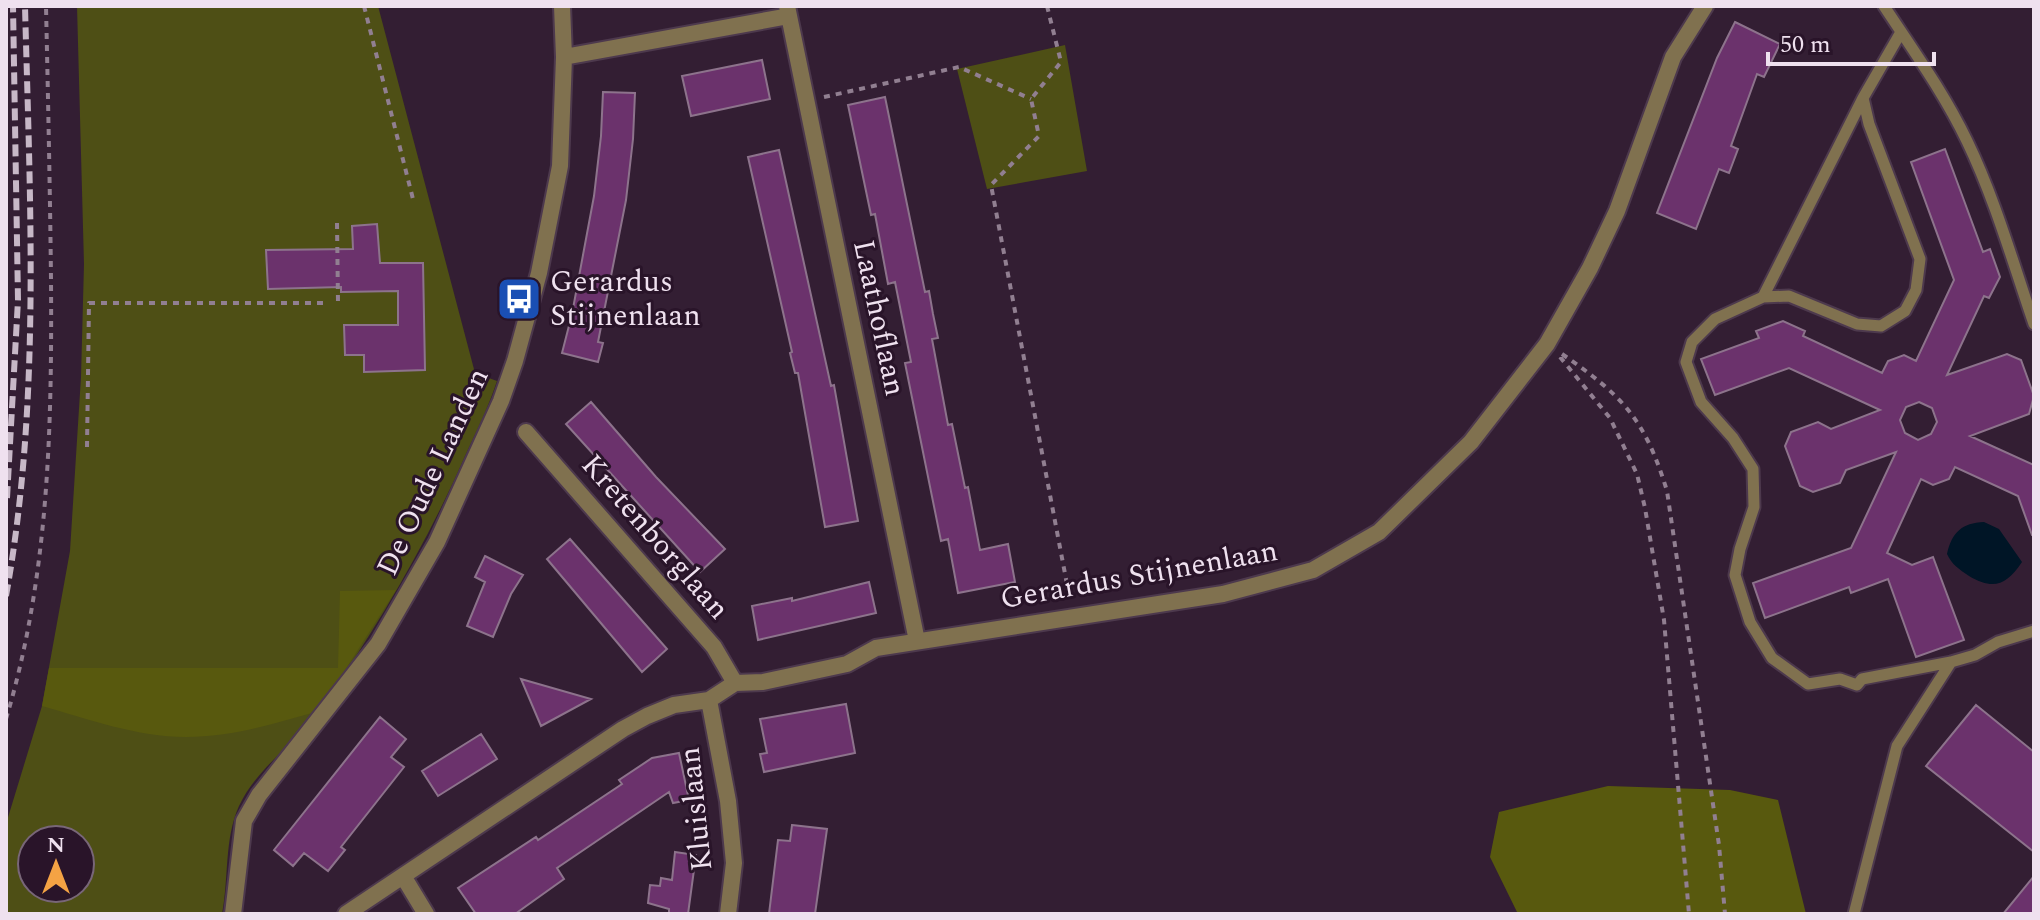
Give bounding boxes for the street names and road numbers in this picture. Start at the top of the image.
street label: Laathoflaan [840,236,918,400]
street label: De Oude Landen [365,360,501,584]
street label: Kretenborglaan [570,444,740,630]
street label: Gerardus Stijnenlaan [997,528,1281,622]
street label: Kluislaan [667,745,725,873]

